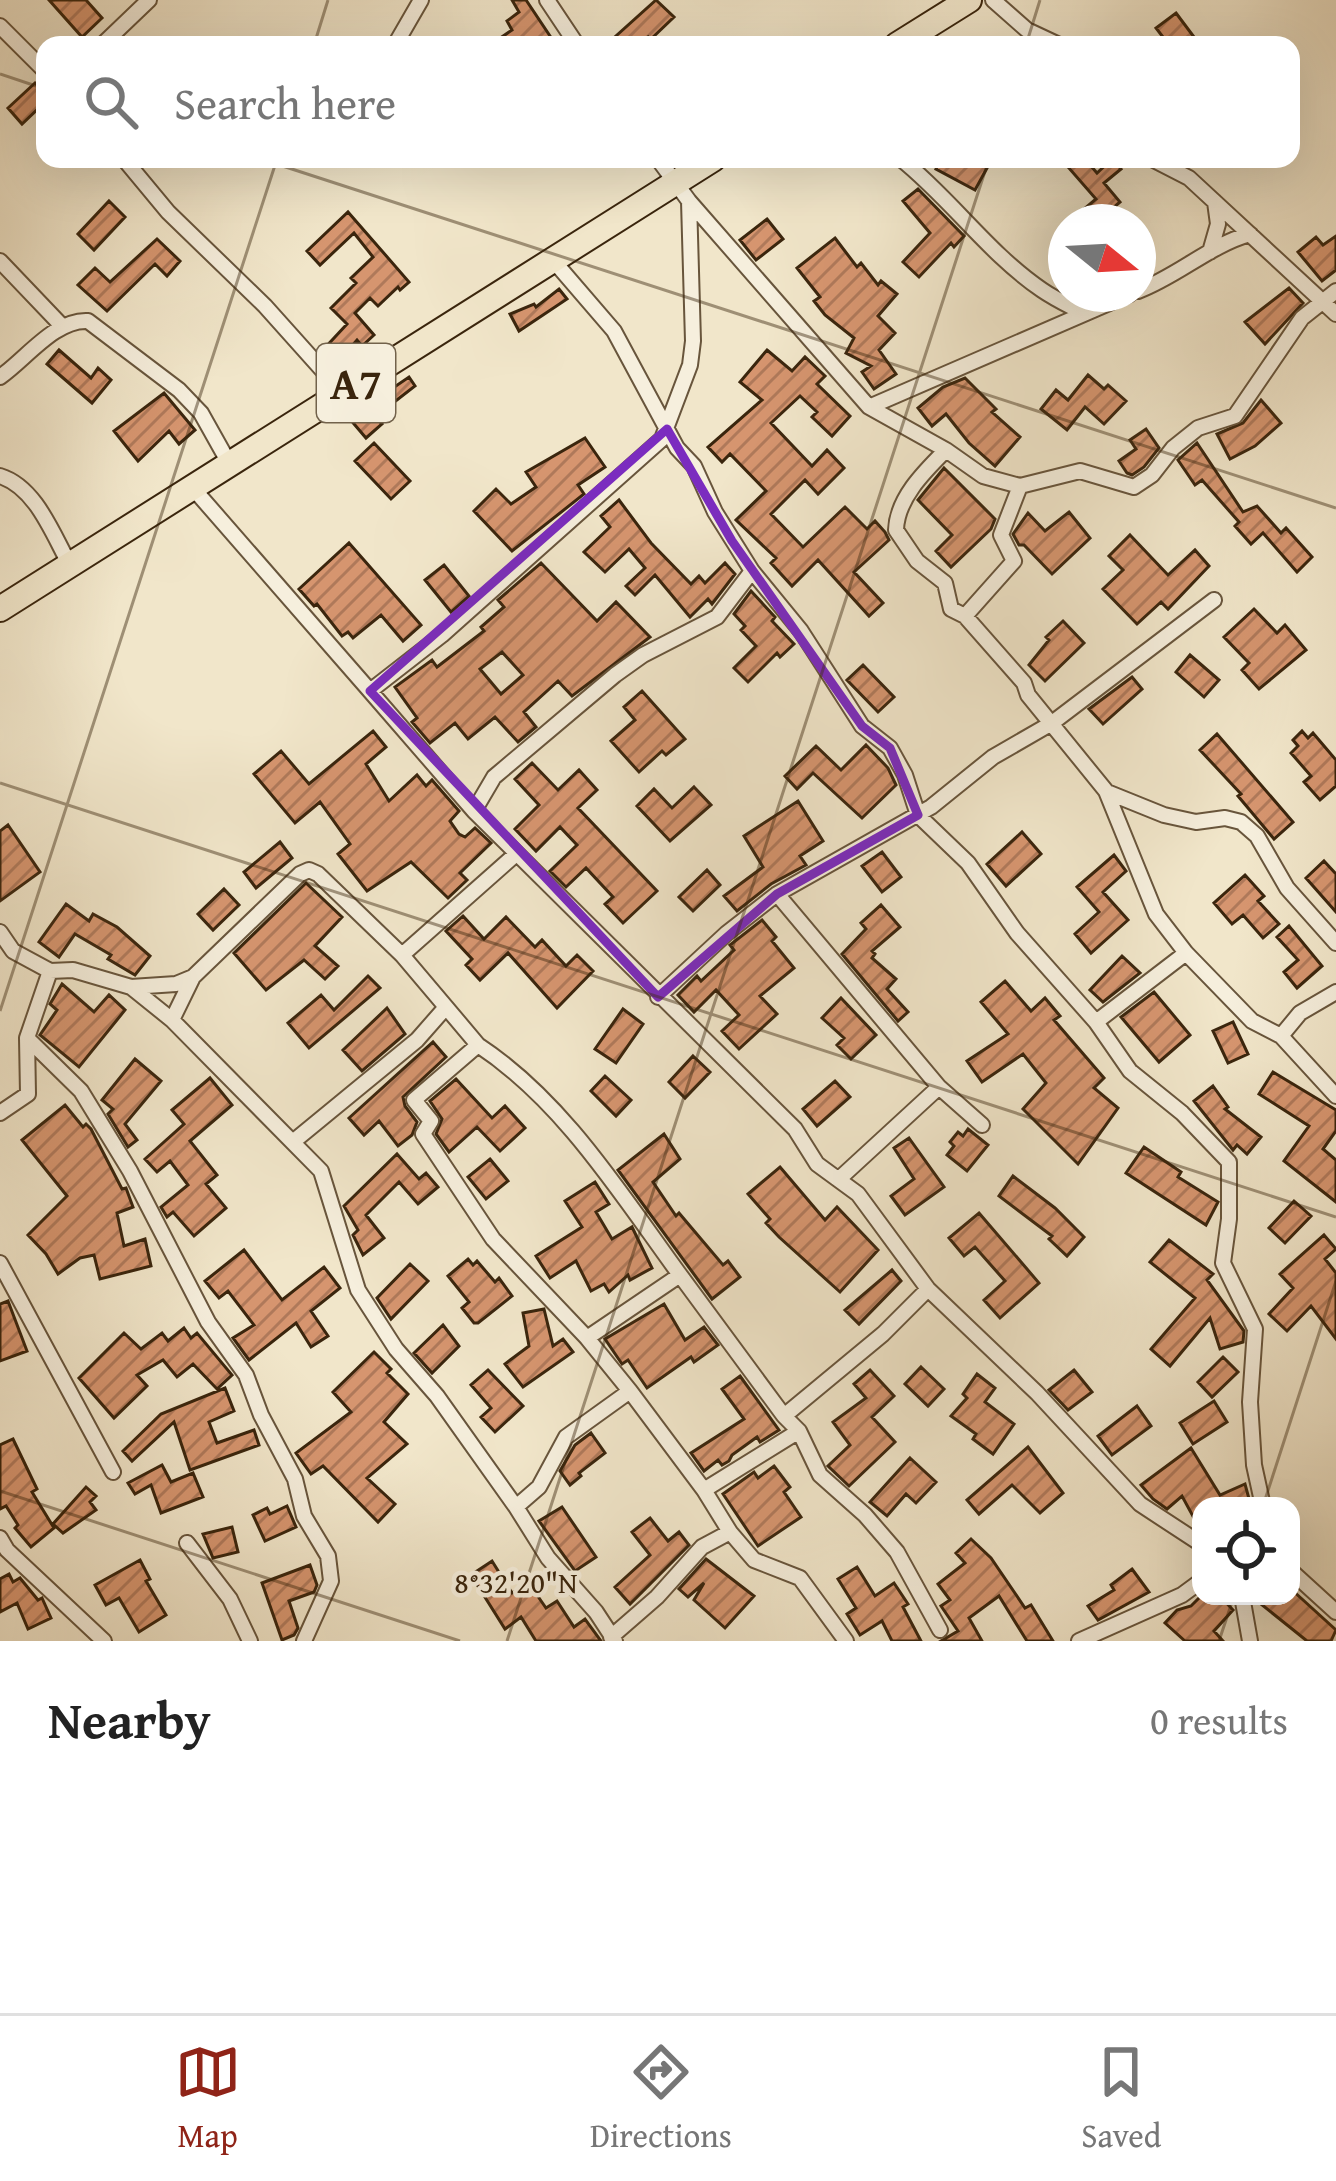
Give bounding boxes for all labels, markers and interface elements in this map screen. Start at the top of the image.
search box [36,36,1300,168]
icon: search [78,69,144,135]
text: Search here [174,70,396,135]
north arrow [1048,204,1156,312]
road number: A7 [317,344,395,422]
map controls [1192,1497,1300,1605]
button: locate [1192,1497,1300,1605]
text: 8°32'20"N [454,1560,578,1604]
text: Nearby [48,1682,211,1757]
text: 0 results [1150,1691,1288,1748]
tab: Map [175,2039,241,2159]
tab: Directions [590,2039,732,2159]
tab: Saved [1081,2039,1161,2159]

